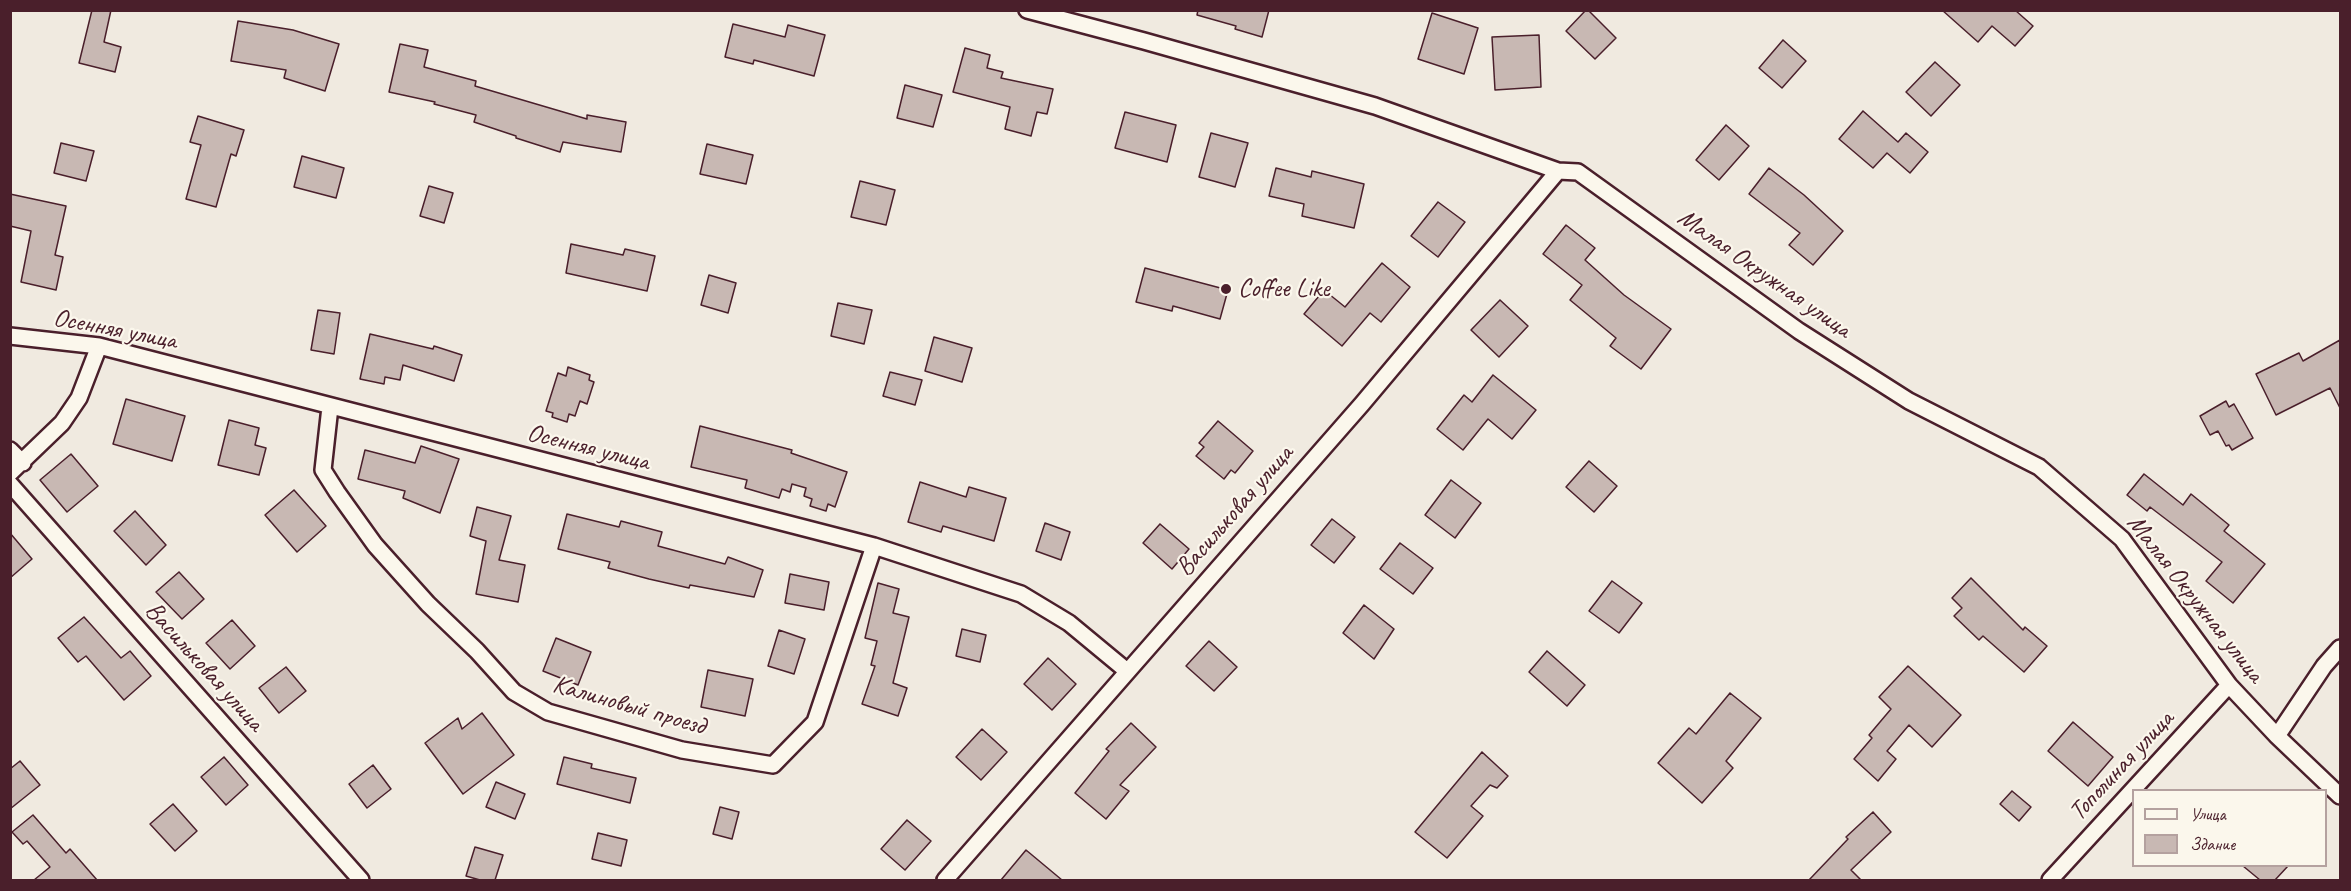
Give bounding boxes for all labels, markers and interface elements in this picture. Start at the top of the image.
street label: Малая Окружная улица [1671,202,1857,346]
place label: Coffee Like [1238,273,1330,305]
marker: Coffee Like [1219,282,1233,296]
street label: Осенняя улица [51,303,179,357]
street label: Осенняя улица [524,418,652,478]
street label: Васильковая улица [1170,439,1300,583]
street label: Малая Окружная улица [2120,509,2270,689]
street label: Васильковая улица [138,596,270,738]
street label: Калиновый проезд [549,669,709,743]
street label: Тополиная улица [2063,704,2181,828]
legend [2132,789,2327,867]
text: Улица [2190,803,2226,825]
text: Здание [2190,833,2235,855]

